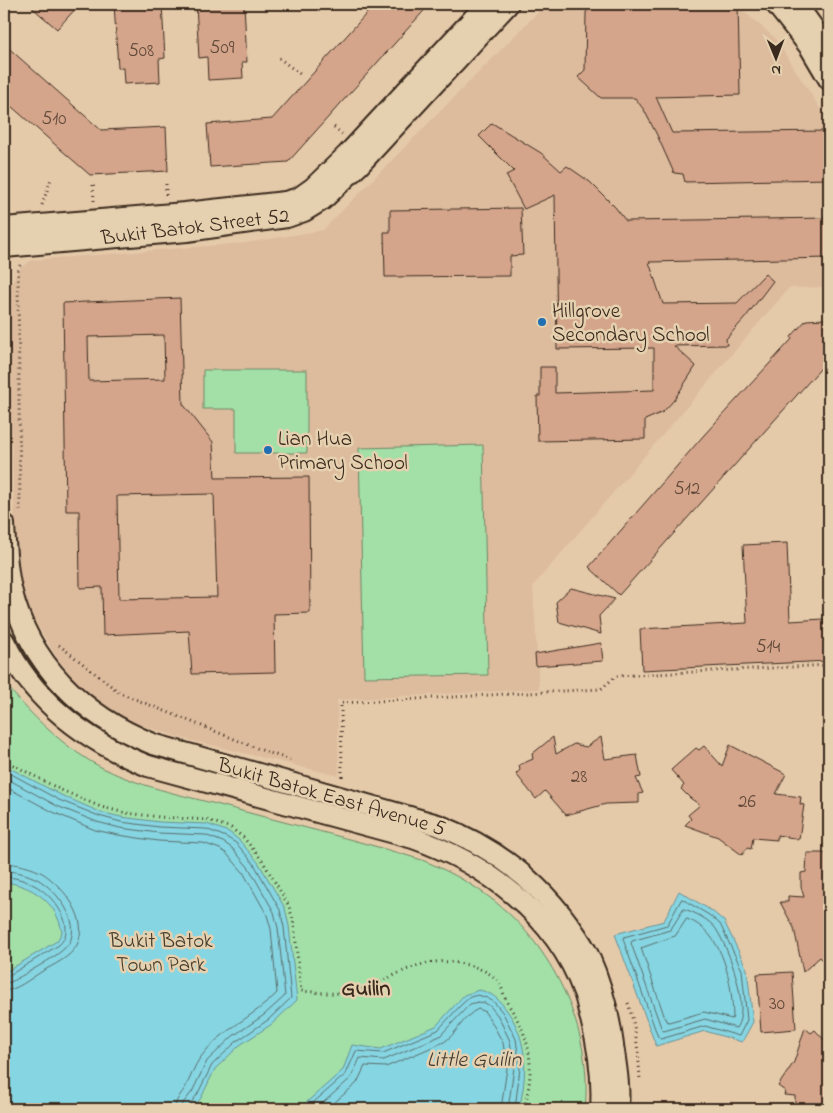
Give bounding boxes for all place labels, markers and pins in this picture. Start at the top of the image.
place label: Hillgrove Secondary School [552,297,710,353]
marker: Hillgrove Secondary School [536,316,548,328]
place label: Lian Hua Primary School [278,425,408,481]
marker: Lian Hua Primary School [262,444,274,456]

